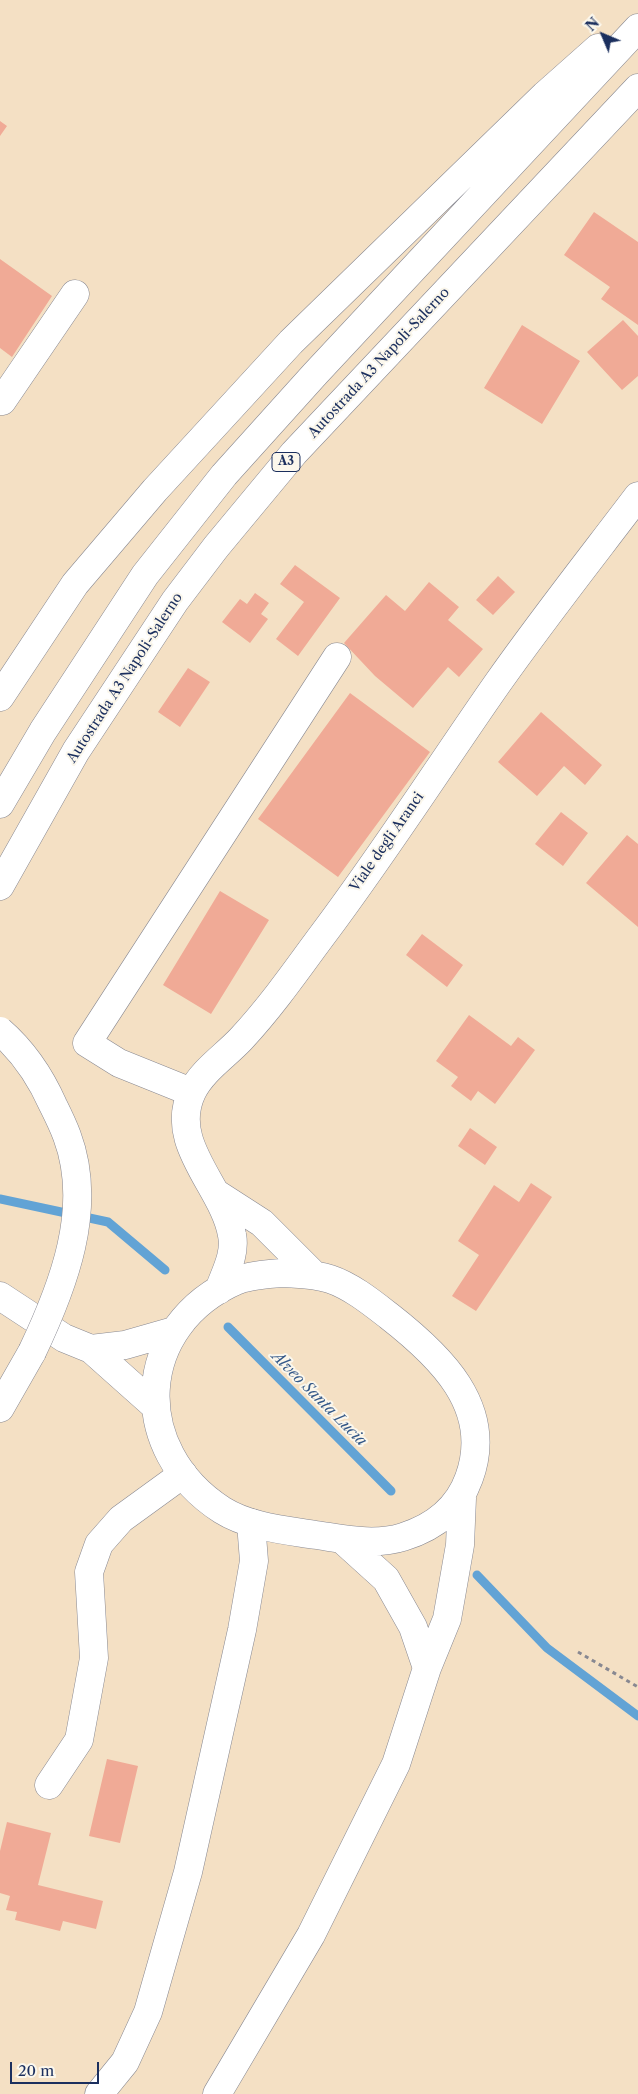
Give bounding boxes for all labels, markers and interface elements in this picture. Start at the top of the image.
north arrow [578,10,628,60]
text: N [582,14,603,35]
street label: Autostrada A3 Napoli-Salerno [305,284,453,442]
road number: A3 [272,452,300,472]
street label: Autostrada A3 Napoli-Salerno [64,590,186,766]
street label: Viale degli Aranci [346,789,428,895]
water label: Alveo Santa Lucia [268,1348,370,1450]
scale bar [12,2052,101,2084]
text: 20 m [18,2061,54,2080]

